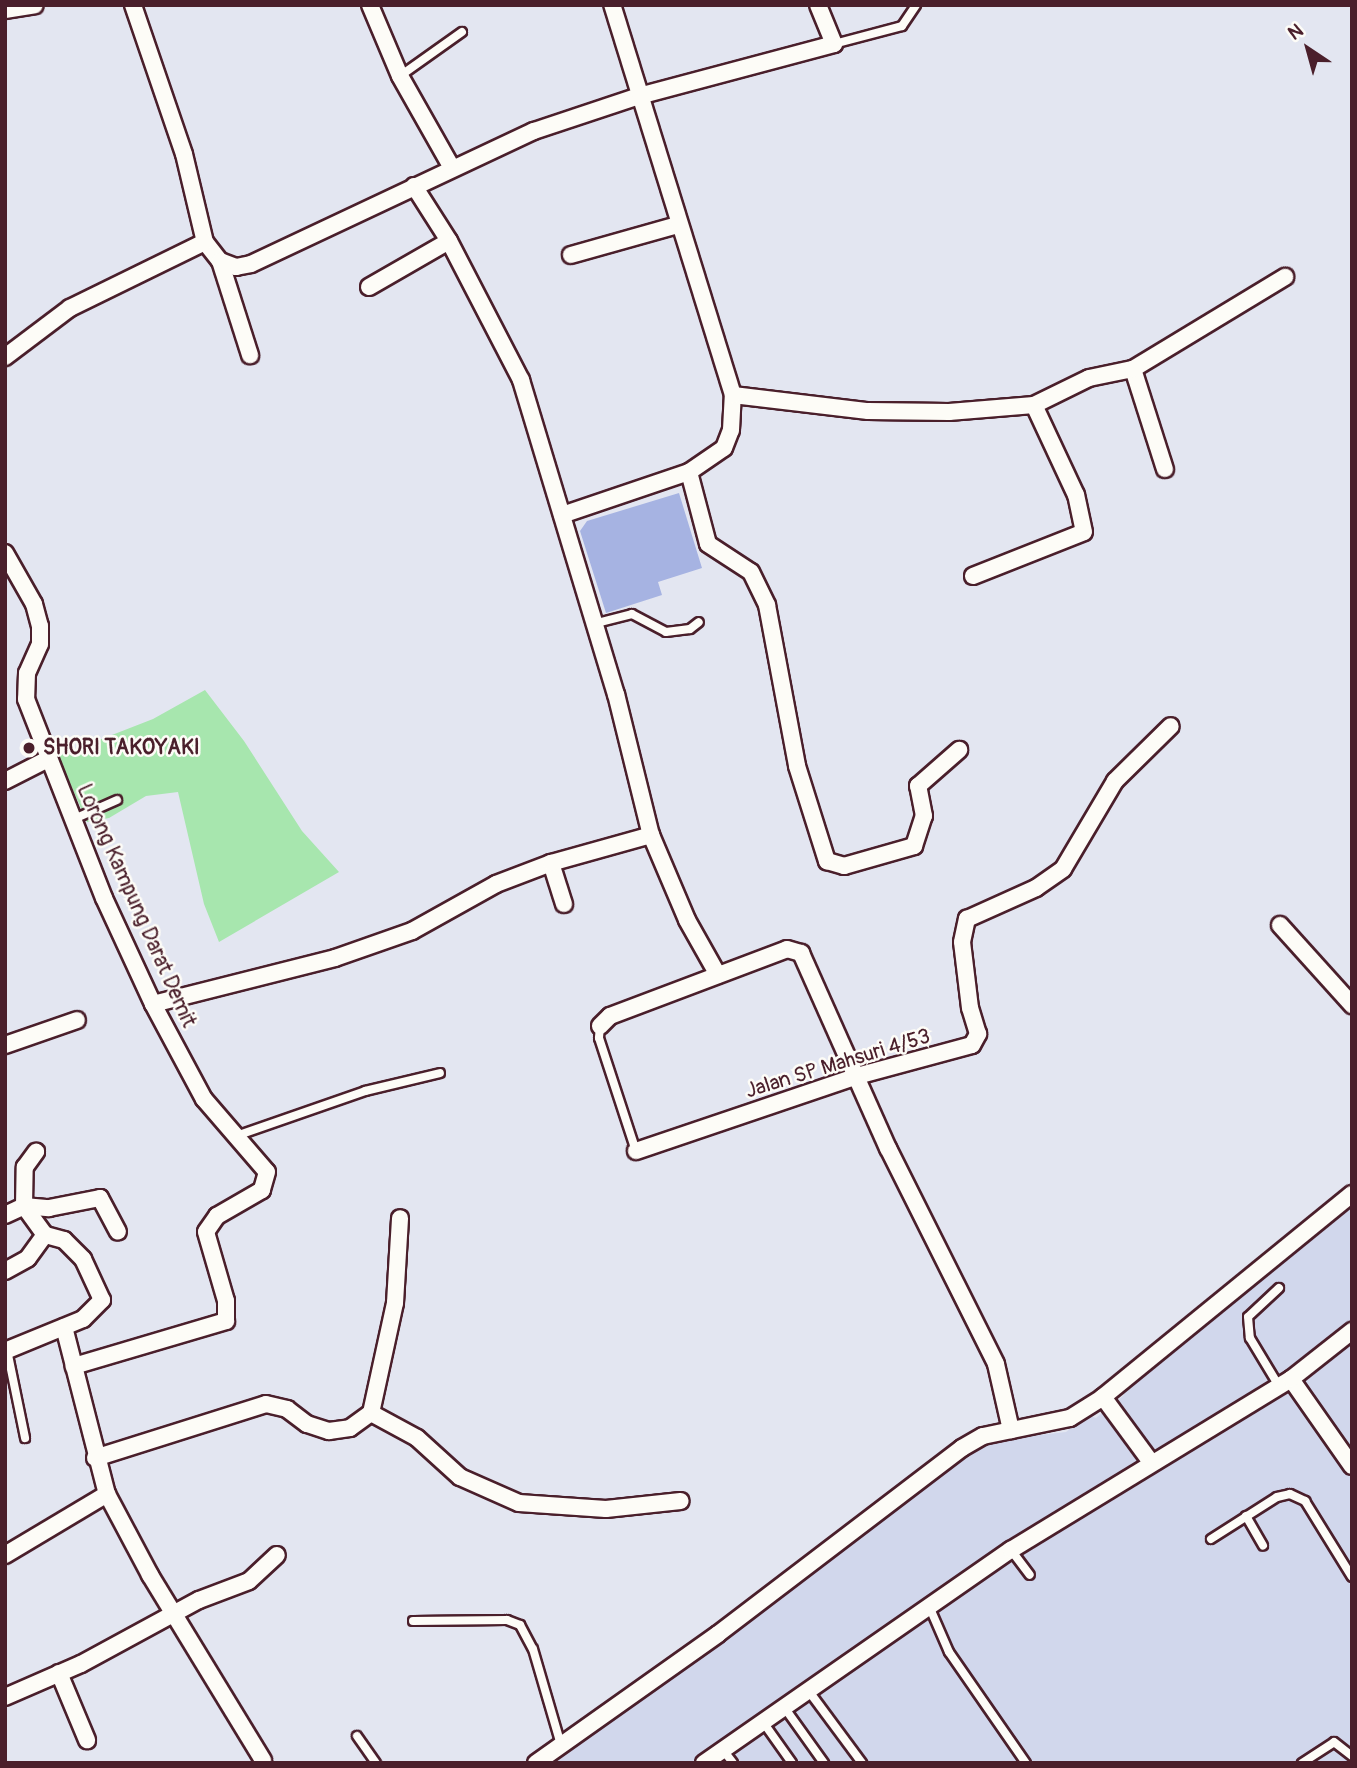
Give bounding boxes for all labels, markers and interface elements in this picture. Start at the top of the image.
north arrow [1273,14,1343,84]
text: N [1283,19,1308,46]
place label: SHORI TAKOYAKI [43,735,200,761]
marker: SHORI TAKOYAKI [21,740,37,756]
street label: Lorong Kampung Darat Demit [71,780,201,1032]
street label: Jalan SP Mahsuri 4/53 [743,1024,933,1104]

